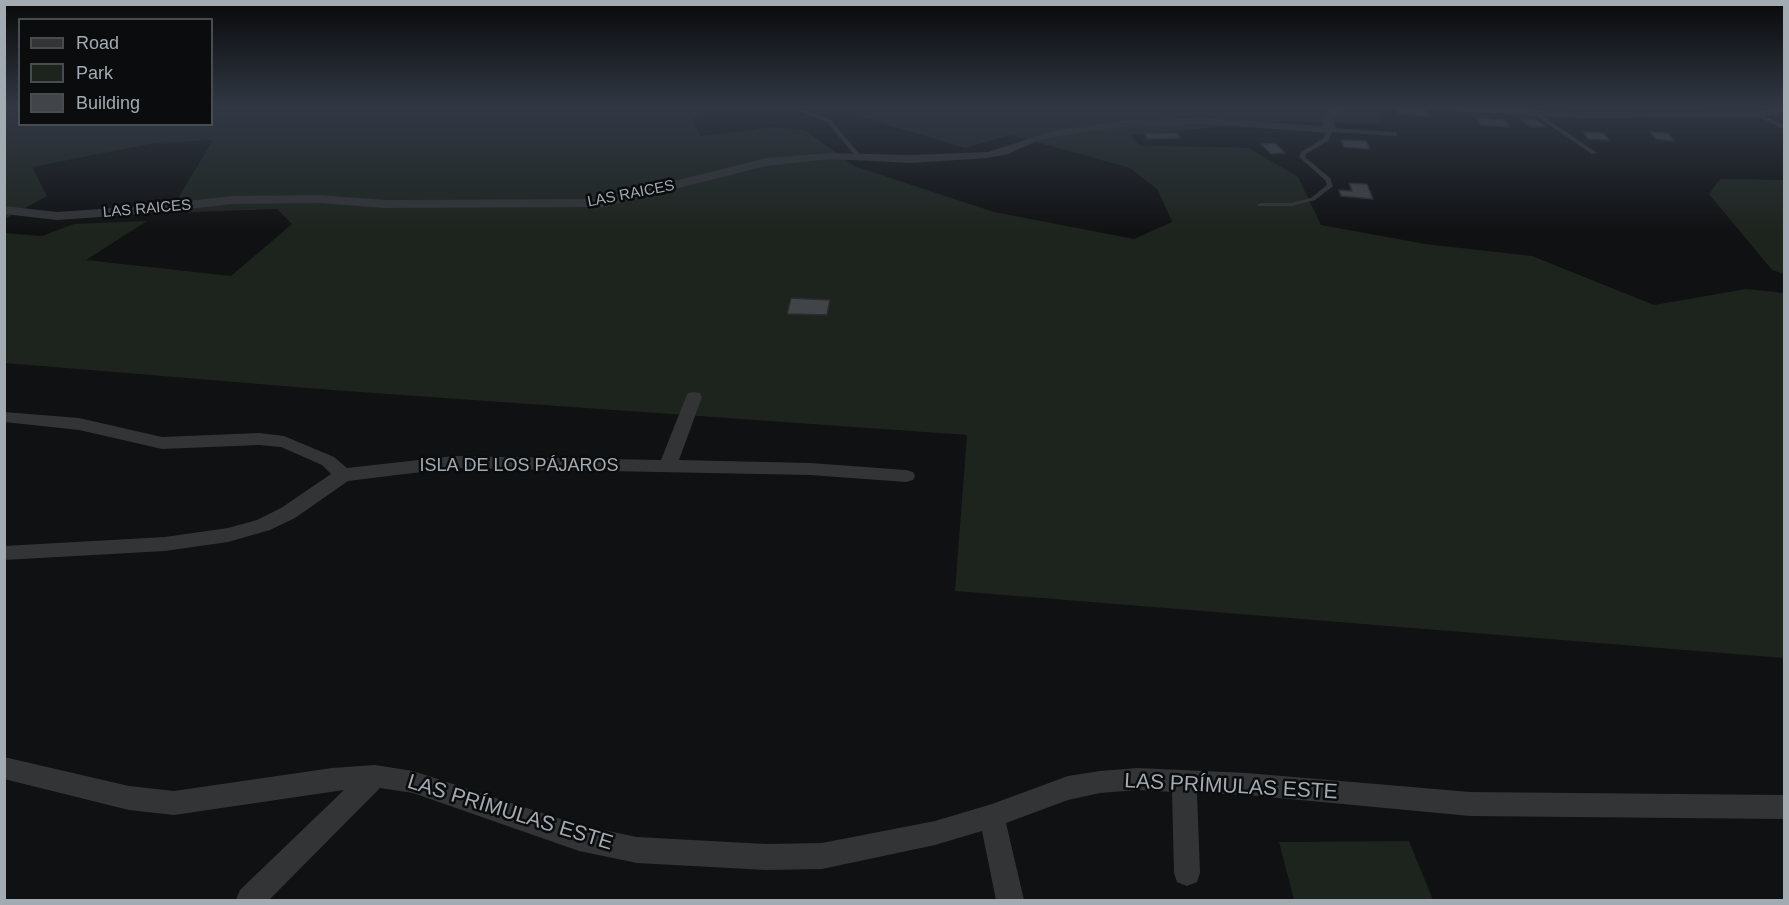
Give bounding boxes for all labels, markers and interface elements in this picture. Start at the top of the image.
legend [18,18,213,126]
text: Road [76,33,119,53]
text: Park [76,63,113,83]
text: Building [76,93,140,113]
street label: LAS RAICES [586,177,676,211]
street label: LAS RAICES [102,196,192,222]
street label: ISLA DE LOS PÁJAROS [419,455,619,477]
street label: LAS PRÍMULAS ESTE [1124,769,1338,805]
street label: LAS PRÍMULAS ESTE [404,770,616,856]

